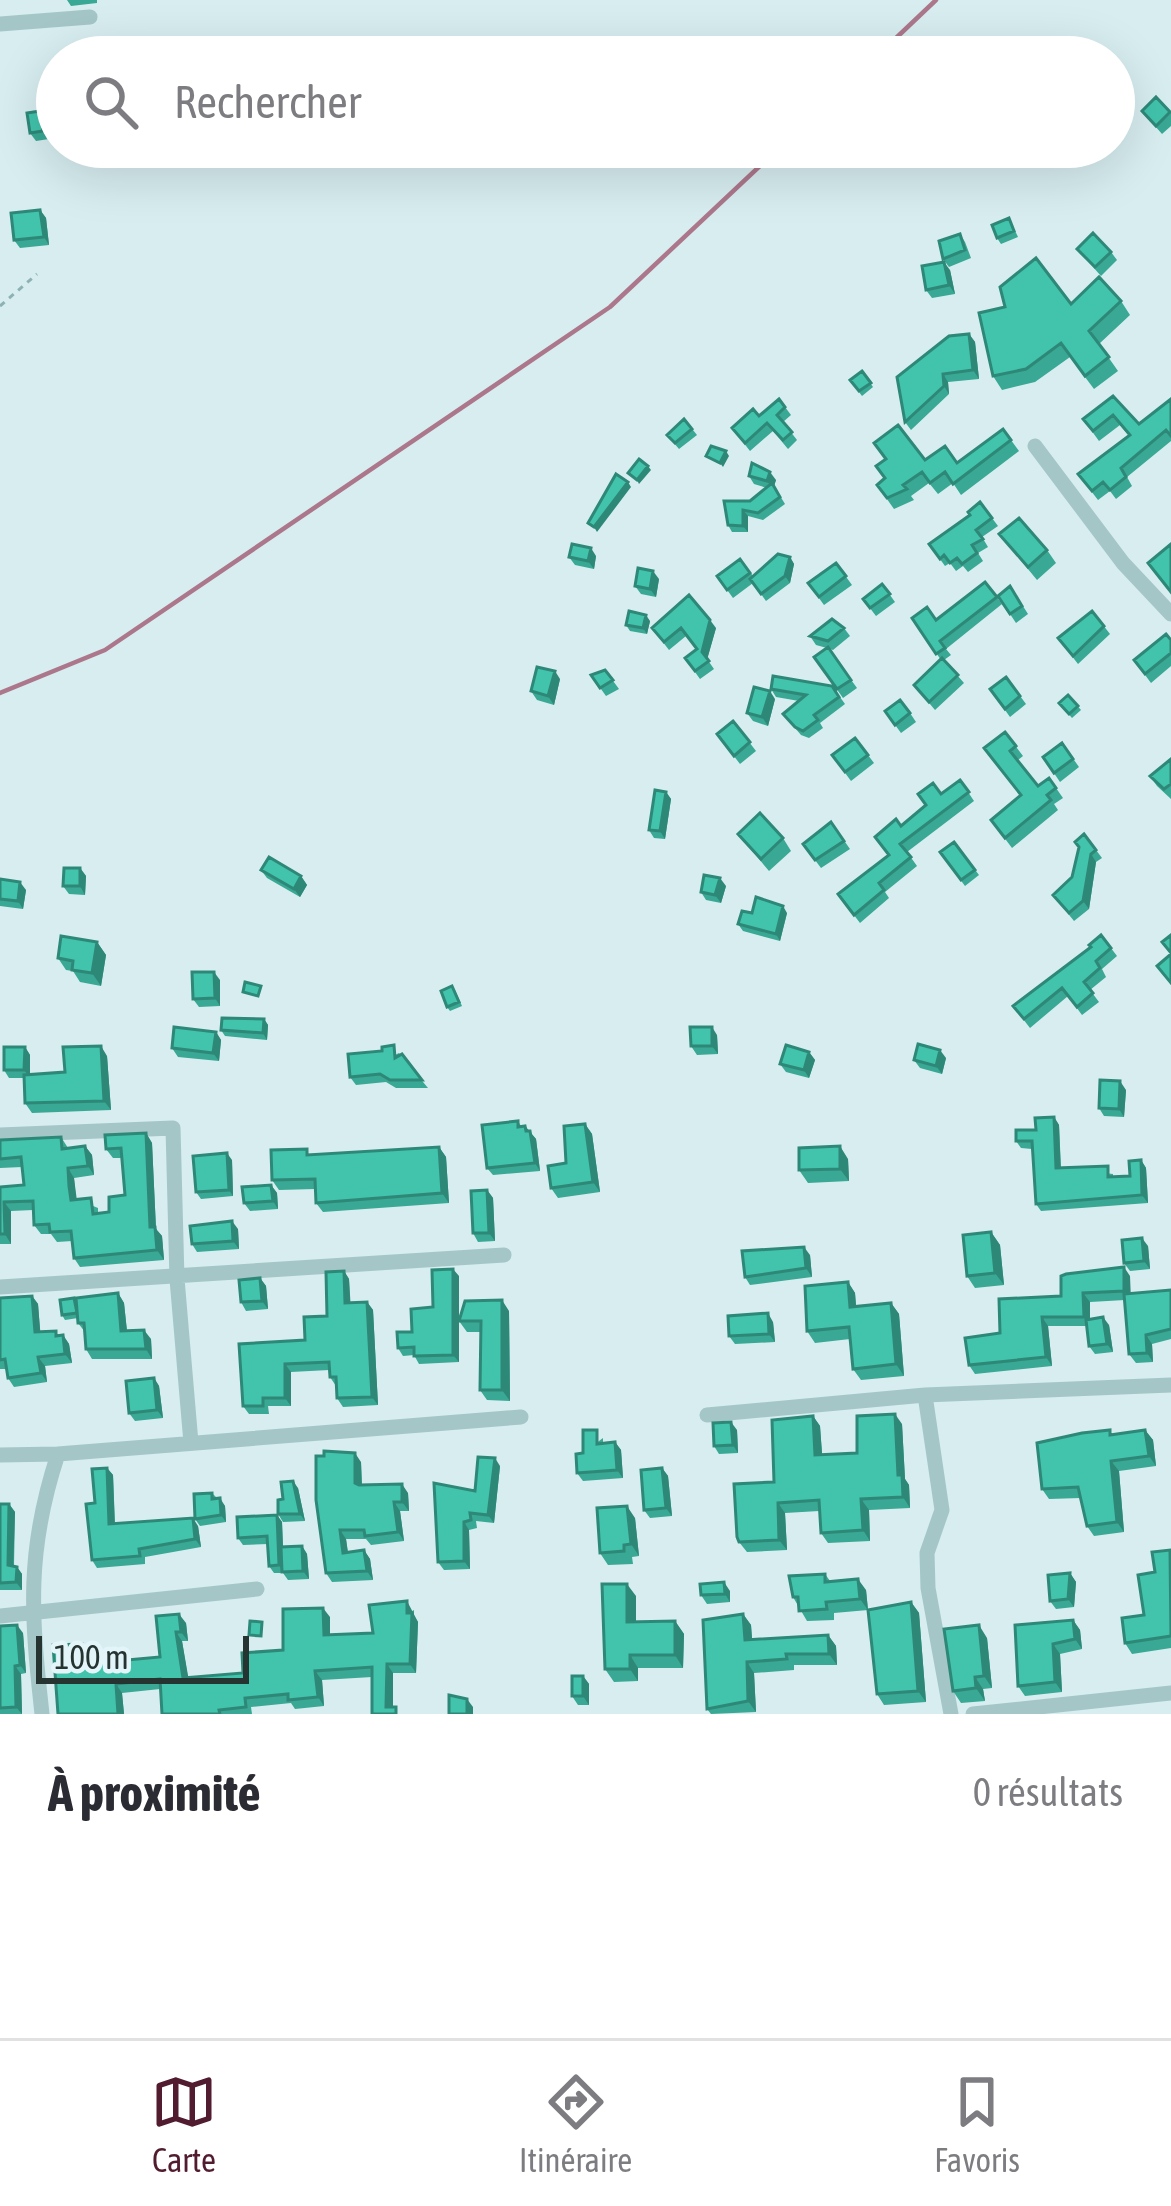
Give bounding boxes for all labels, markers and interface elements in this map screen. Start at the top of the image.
search box [36,36,1135,168]
icon: search [78,69,144,135]
text: Rechercher [174,76,361,128]
scale bar [36,1630,249,1683]
text: 100 m [54,1638,129,1676]
text: À proximité [48,1763,261,1822]
text: 0 résultats [973,1770,1123,1814]
tab: Carte [151,2069,217,2179]
tab: Itinéraire [519,2069,632,2179]
tab: Favoris [934,2069,1020,2179]

